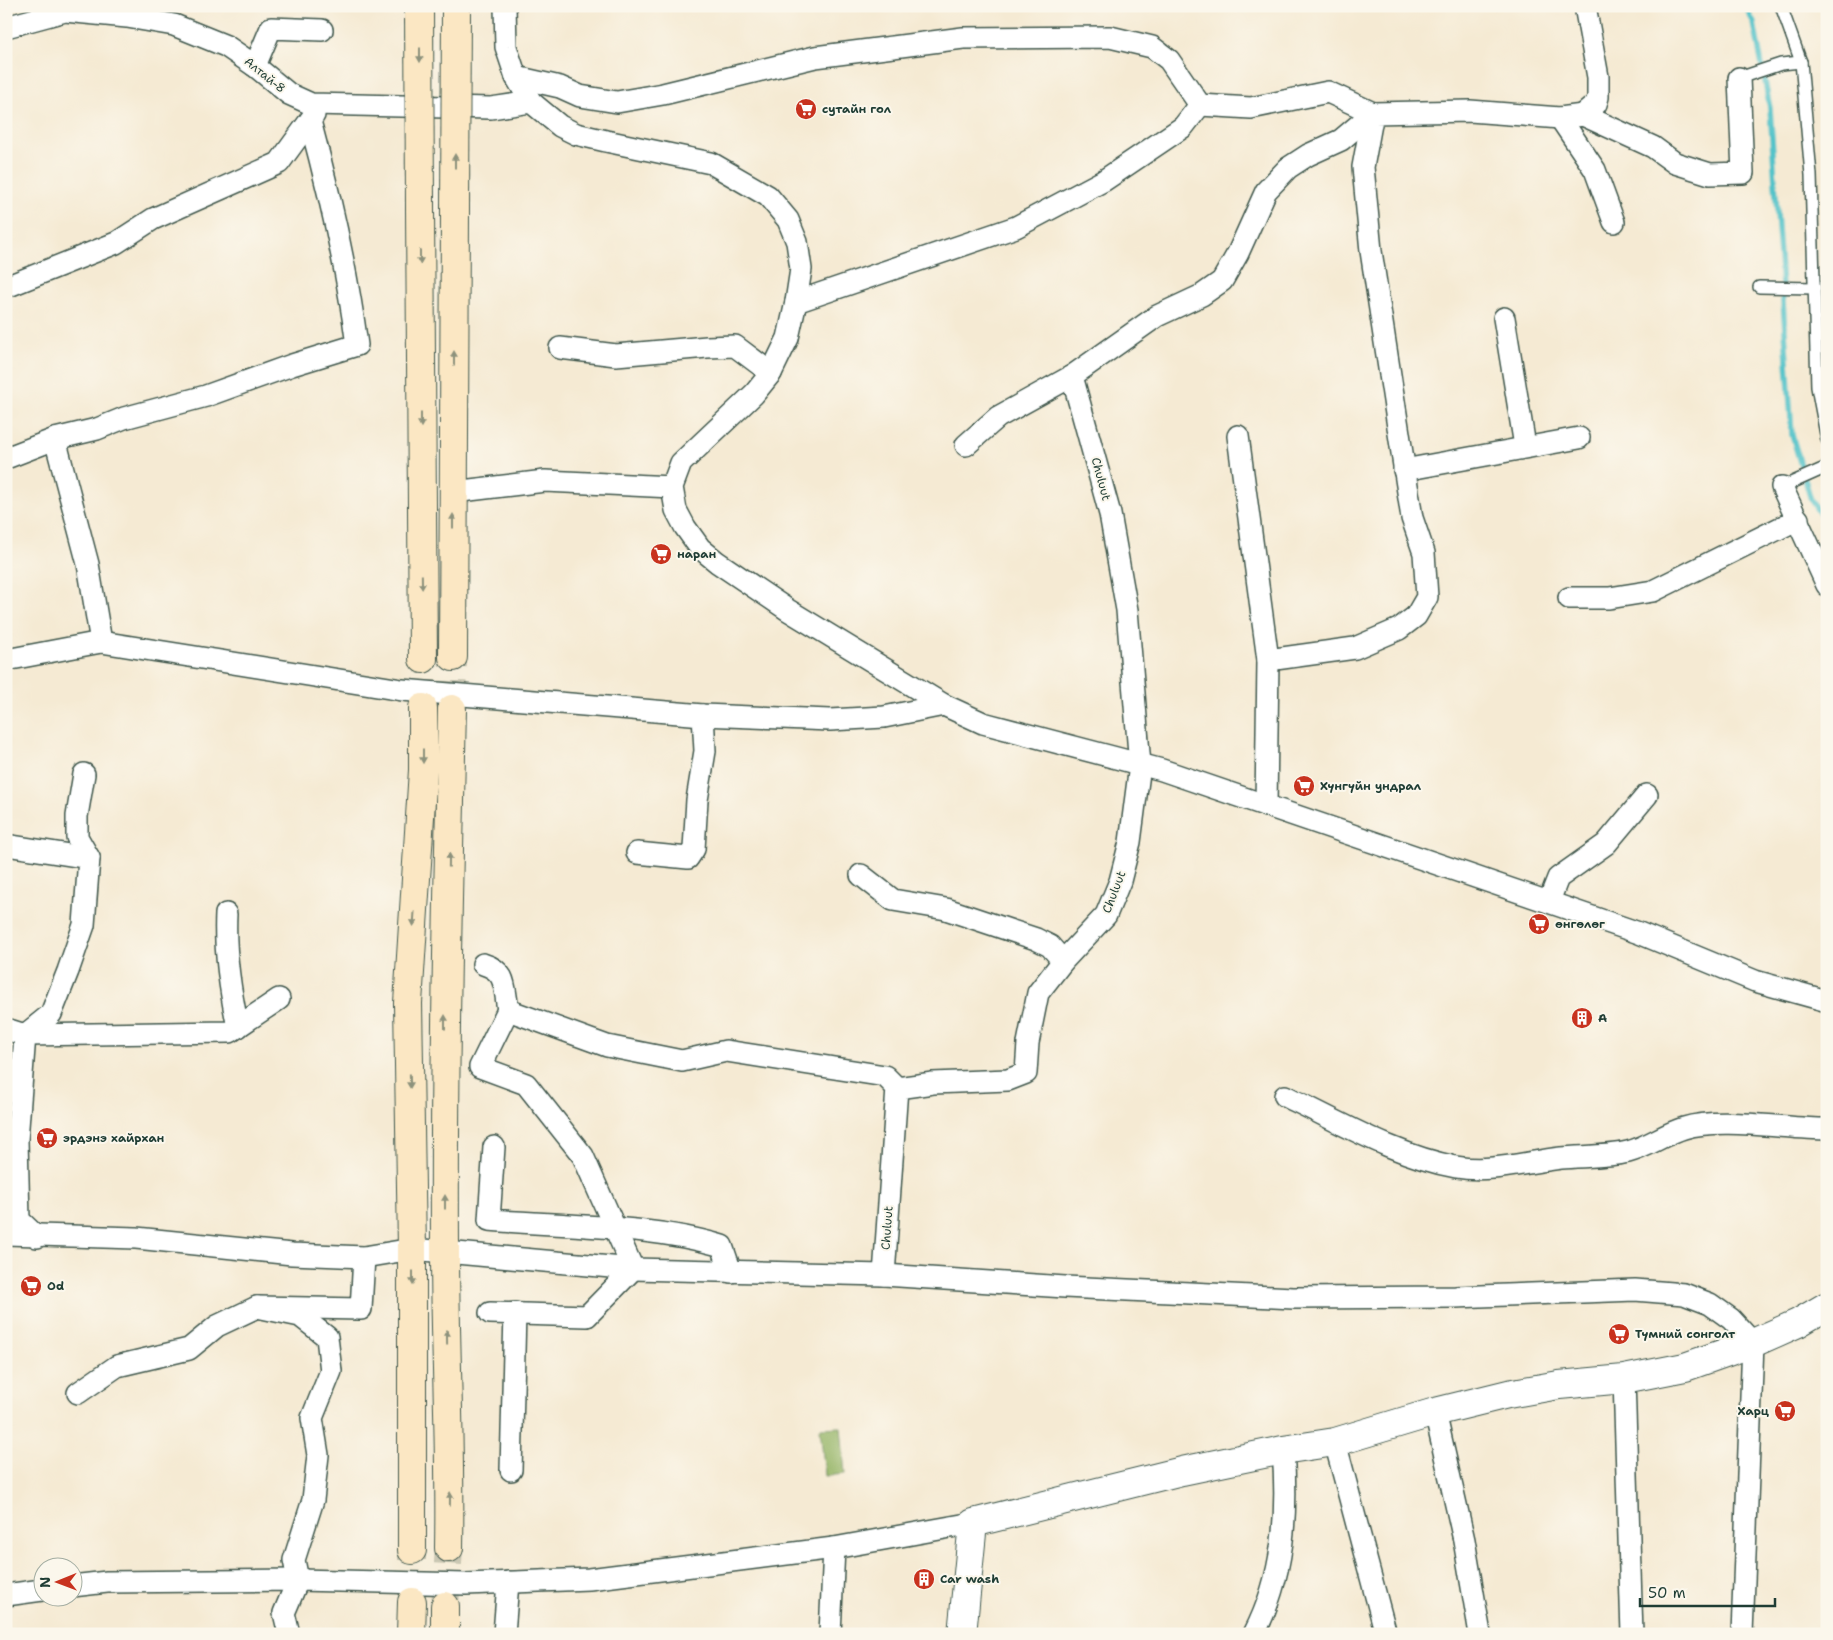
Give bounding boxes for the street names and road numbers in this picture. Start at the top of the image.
street label: Алтай-8 [241,53,289,97]
street label: Chuluut [1088,456,1114,502]
street label: Chuluut [1099,869,1129,915]
street label: Chuluut [877,1206,897,1250]

